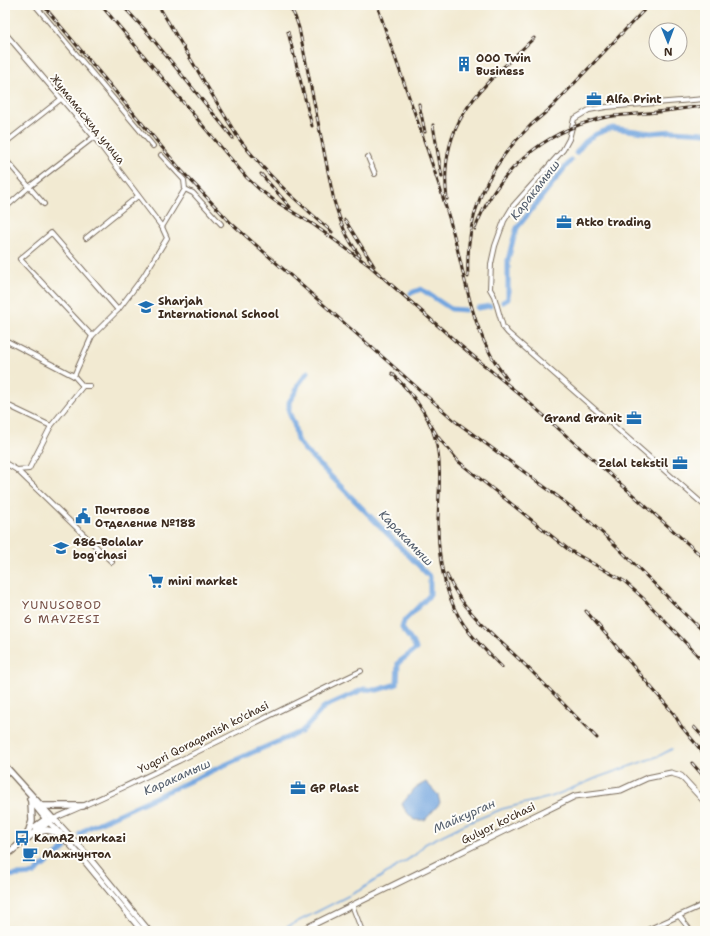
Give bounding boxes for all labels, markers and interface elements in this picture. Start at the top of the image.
north arrow [648,22,688,62]
text: N [663,44,673,59]
place label: ООО Twin Business [476,51,532,79]
building icon: ООО Twin Business [455,55,473,73]
street label: Жумамасжид улица [47,71,129,167]
office icon: Alfa Print [585,90,603,108]
place label: Alfa Print [606,92,662,107]
water label: Каракамыш [507,157,563,223]
office icon: Atko trading [555,213,573,231]
place label: Atko trading [576,215,651,230]
place label: Sharjah International School [158,294,279,322]
school or university icon: Sharjah International School [137,298,155,316]
office icon: Grand Granit [625,409,643,427]
place label: Grand Granit [544,411,623,426]
office icon: Zelal tekstil [671,454,689,472]
place label: Zelal tekstil [599,456,668,471]
place label: Почтовое Отделение №188 [95,503,196,531]
public building icon: Почтовое Отделение №188 [74,507,92,525]
water label: Каракамыш [375,507,437,569]
place label: 486-Bolalar bogʻchasi [73,535,143,563]
school or university icon: 486-Bolalar bogʻchasi [52,539,70,557]
supermarket icon: mini market [147,572,165,590]
place label: mini market [168,574,238,589]
district label: YUNUSOBOD 6 MAVZESI [22,597,102,627]
street label: Yuqori Qoraqamish ko'chasi [135,698,271,777]
water label: Каракамыш [141,755,213,799]
office icon: GP Plast [289,779,307,797]
place label: GP Plast [310,781,360,796]
water label: Майкурган [430,795,498,837]
street label: Gulyor ko'chasi [459,799,538,848]
bus stop icon: KamAZ markazi [13,829,31,847]
place label: KamAZ markazi [34,831,126,846]
cafe icon: Мажнунтол [21,845,39,863]
place label: Мажнунтол [42,847,111,862]

